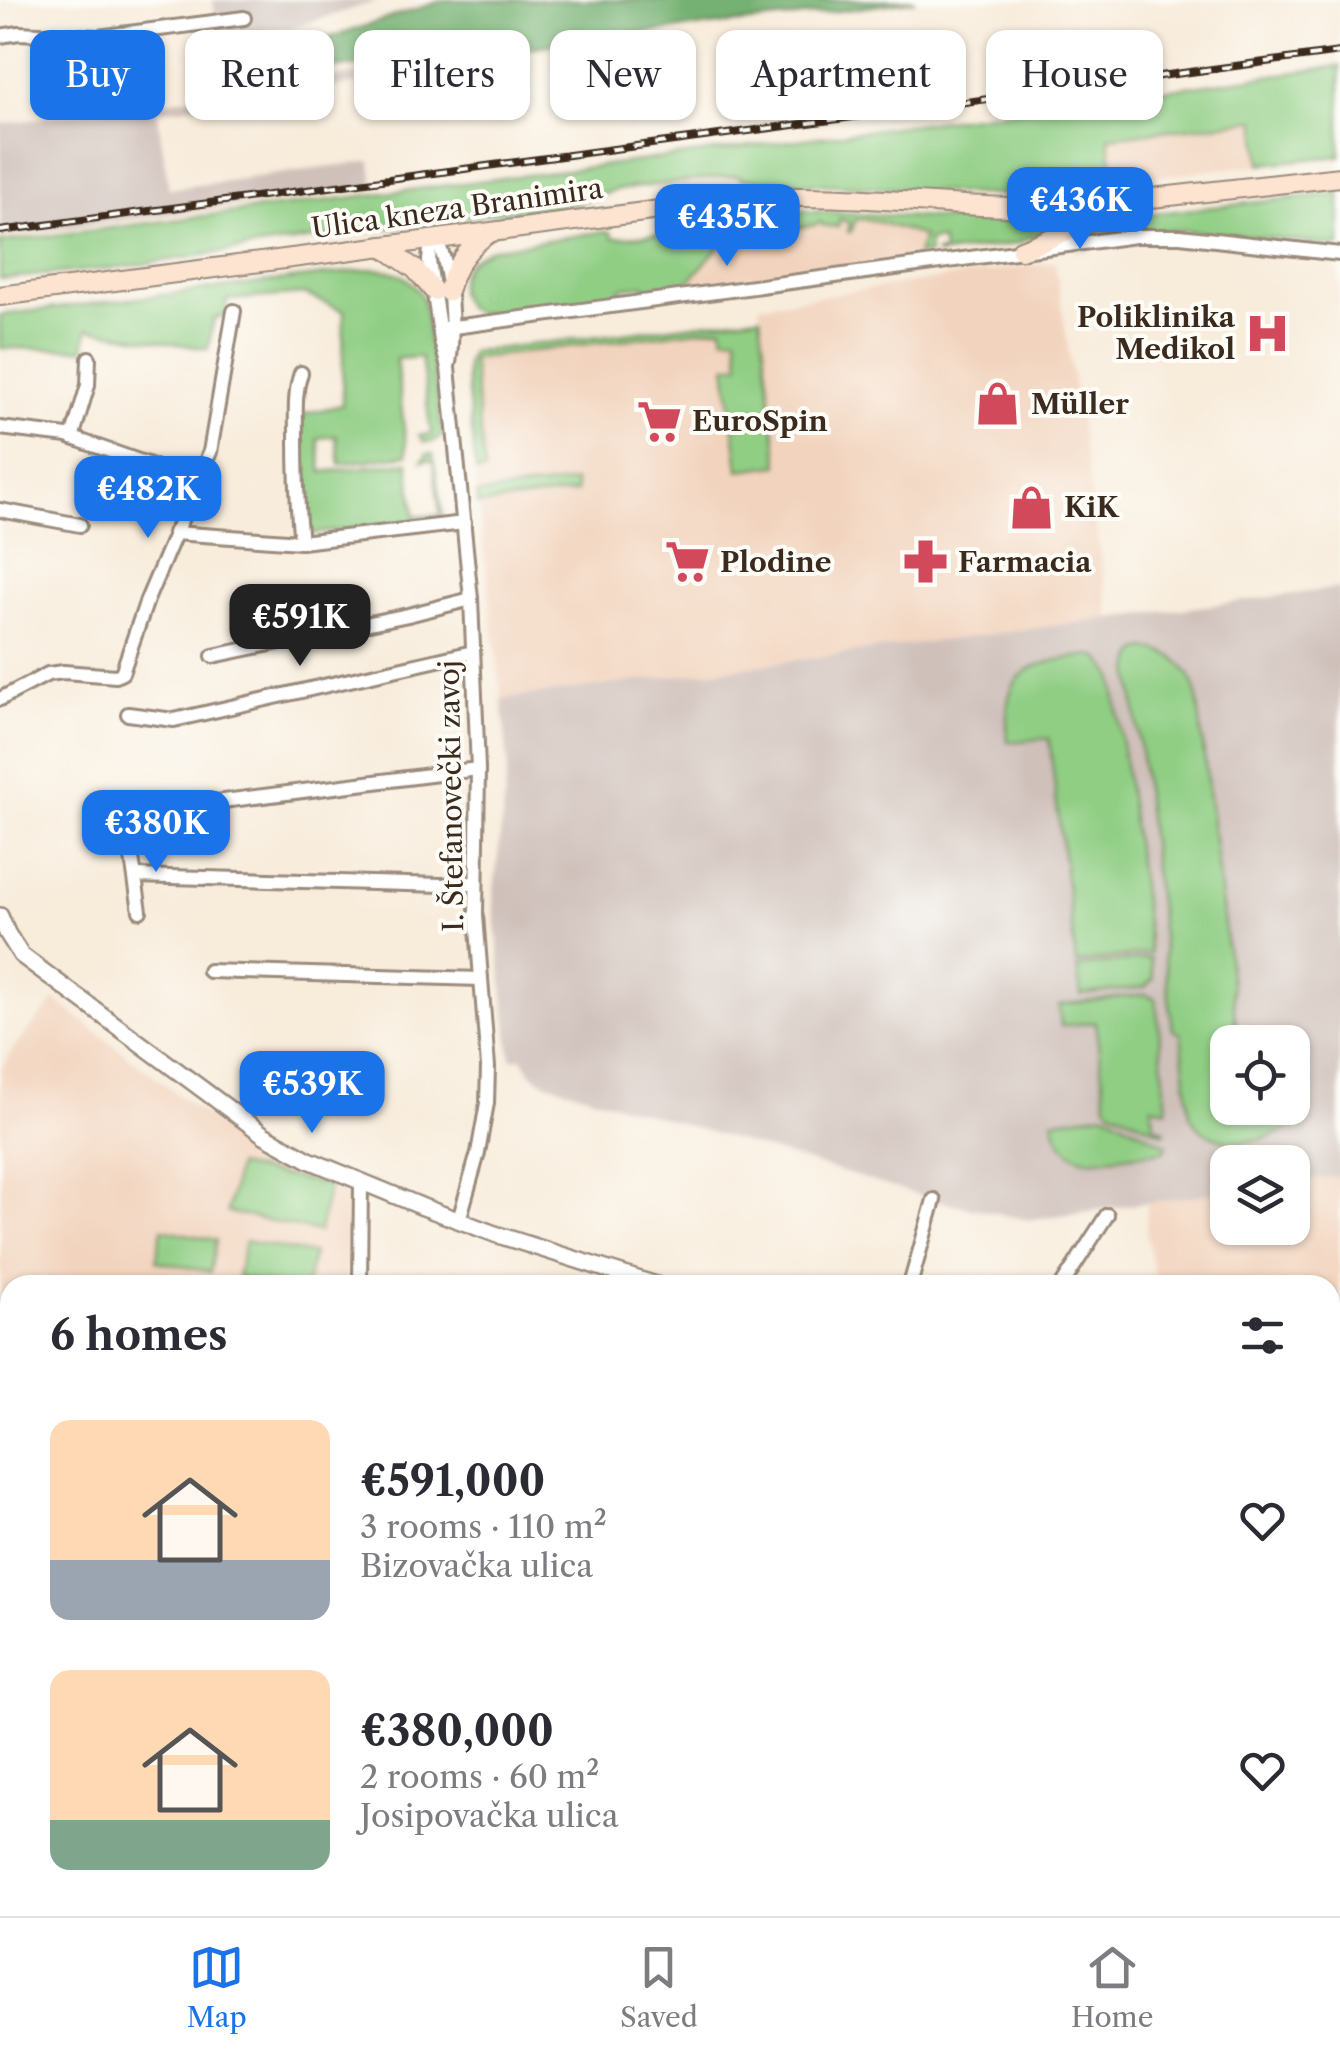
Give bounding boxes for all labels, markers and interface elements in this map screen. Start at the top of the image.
chip: Buy [30,30,165,120]
chip: Rent [185,30,334,120]
chip: Filters [354,30,530,120]
chip: New [550,30,696,120]
chip: Apartment [716,30,966,120]
chip: House [986,30,1163,120]
pin: €436K [1010,167,1150,252]
street label: Ulica kneza Branimira [309,171,605,245]
text: €436K [1029,180,1131,219]
pin: €435K [657,184,797,269]
text: €435K [677,197,777,236]
place label: Poliklinika Medikol [1077,300,1236,366]
hospital icon: Poliklinika Medikol [1244,309,1292,357]
shop icon: Müller [974,380,1022,428]
place label: Müller [1031,387,1129,421]
supermarket icon: EuroSpin [635,397,683,445]
place label: EuroSpin [692,404,828,438]
pin: €482K [78,456,218,541]
text: €482K [96,469,200,508]
shop icon: KiK [1007,483,1055,531]
place label: KiK [1064,490,1120,524]
supermarket icon: Plodine [663,538,711,586]
pharmacy icon: Farmacia [901,538,949,586]
place label: Plodine [720,545,831,579]
place label: Farmacia [958,545,1092,579]
pin: €591K [230,584,370,669]
text: €591K [251,597,349,636]
street label: I. Štefanovečki zavoj [431,660,470,932]
pin: €380K [86,790,226,875]
text: €380K [104,803,208,842]
map controls [1210,1025,1310,1245]
button: locate [1210,1025,1310,1125]
pin: €539K [242,1051,382,1136]
text: €539K [262,1064,362,1103]
button: layers [1210,1145,1310,1245]
icon: filters [1235,1308,1290,1363]
text: 6 homes [50,1309,228,1361]
text: €591,000 [360,1455,545,1507]
icon: home [130,1460,250,1580]
icon: heart [1235,1493,1290,1548]
text: 3 rooms · 110 m² [360,1507,607,1546]
text: Bizovačka ulica [360,1546,593,1585]
text: €380,000 [360,1705,554,1757]
icon: home [130,1710,250,1830]
icon: heart [1235,1743,1290,1798]
text: 2 rooms · 60 m² [360,1757,599,1796]
text: Josipovačka ulica [360,1796,619,1835]
tab: Map [187,1940,247,2034]
tab: Saved [620,1940,698,2034]
tab: Home [1071,1940,1153,2034]

